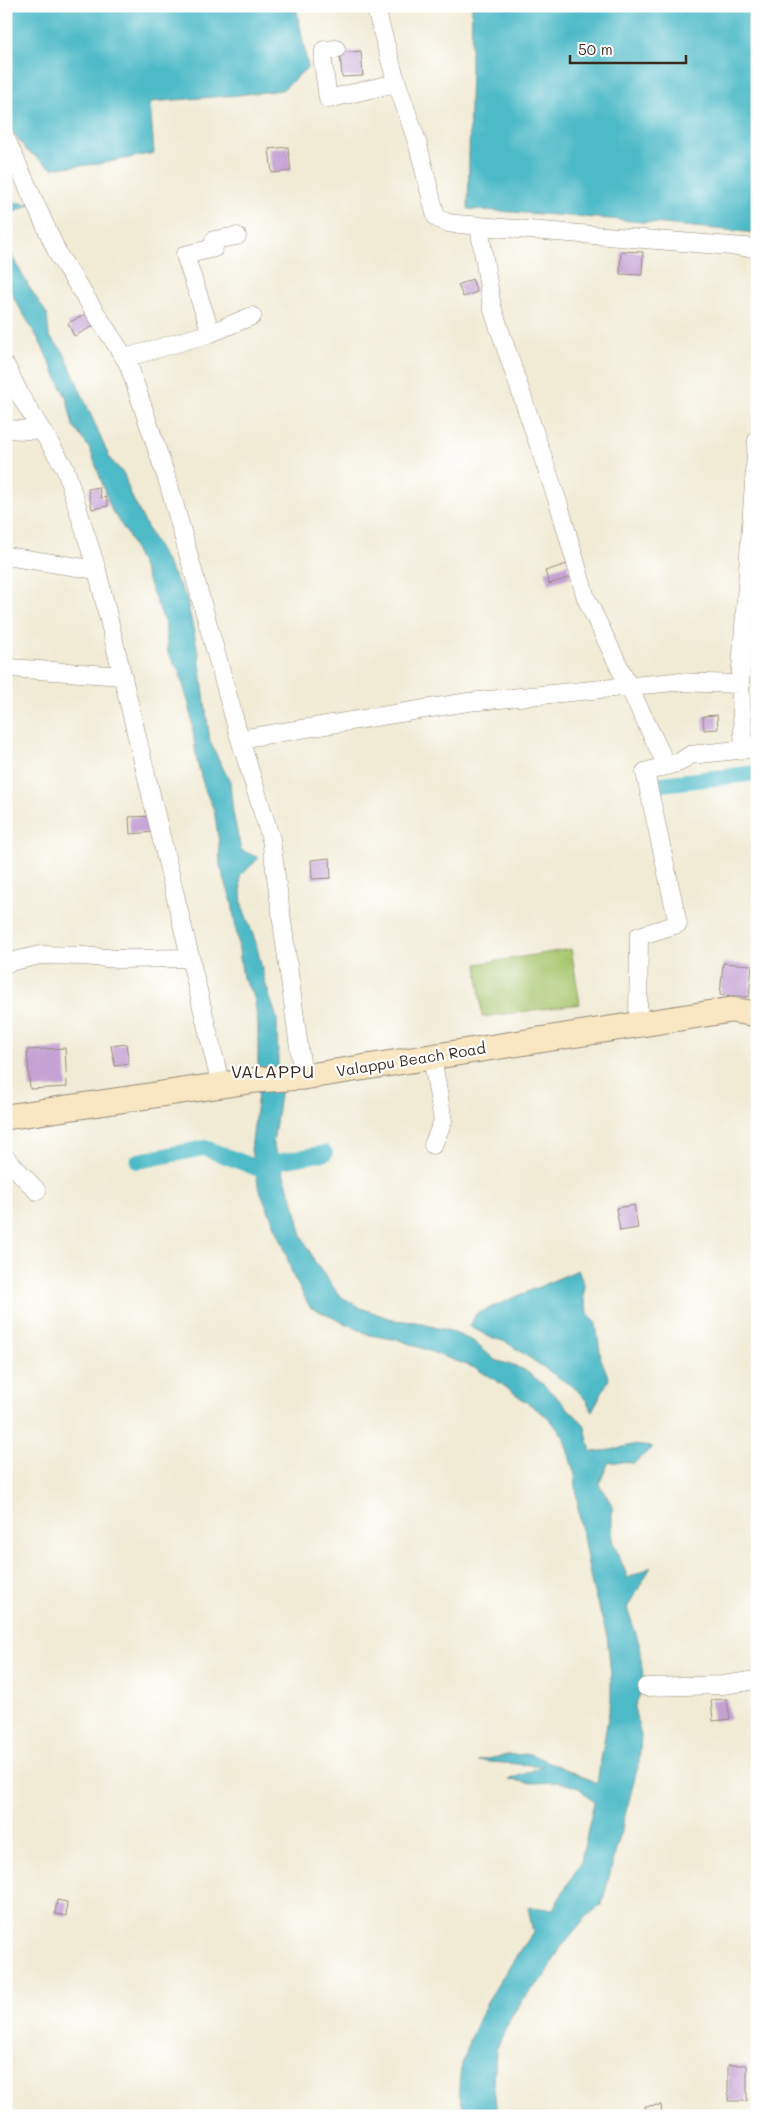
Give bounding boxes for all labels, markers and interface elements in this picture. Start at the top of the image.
scale bar [570,32,687,64]
text: 50 m [578,39,613,59]
street label: Valappu Beach Road [335,1037,487,1081]
district label: VALAPPU [231,1059,315,1083]

